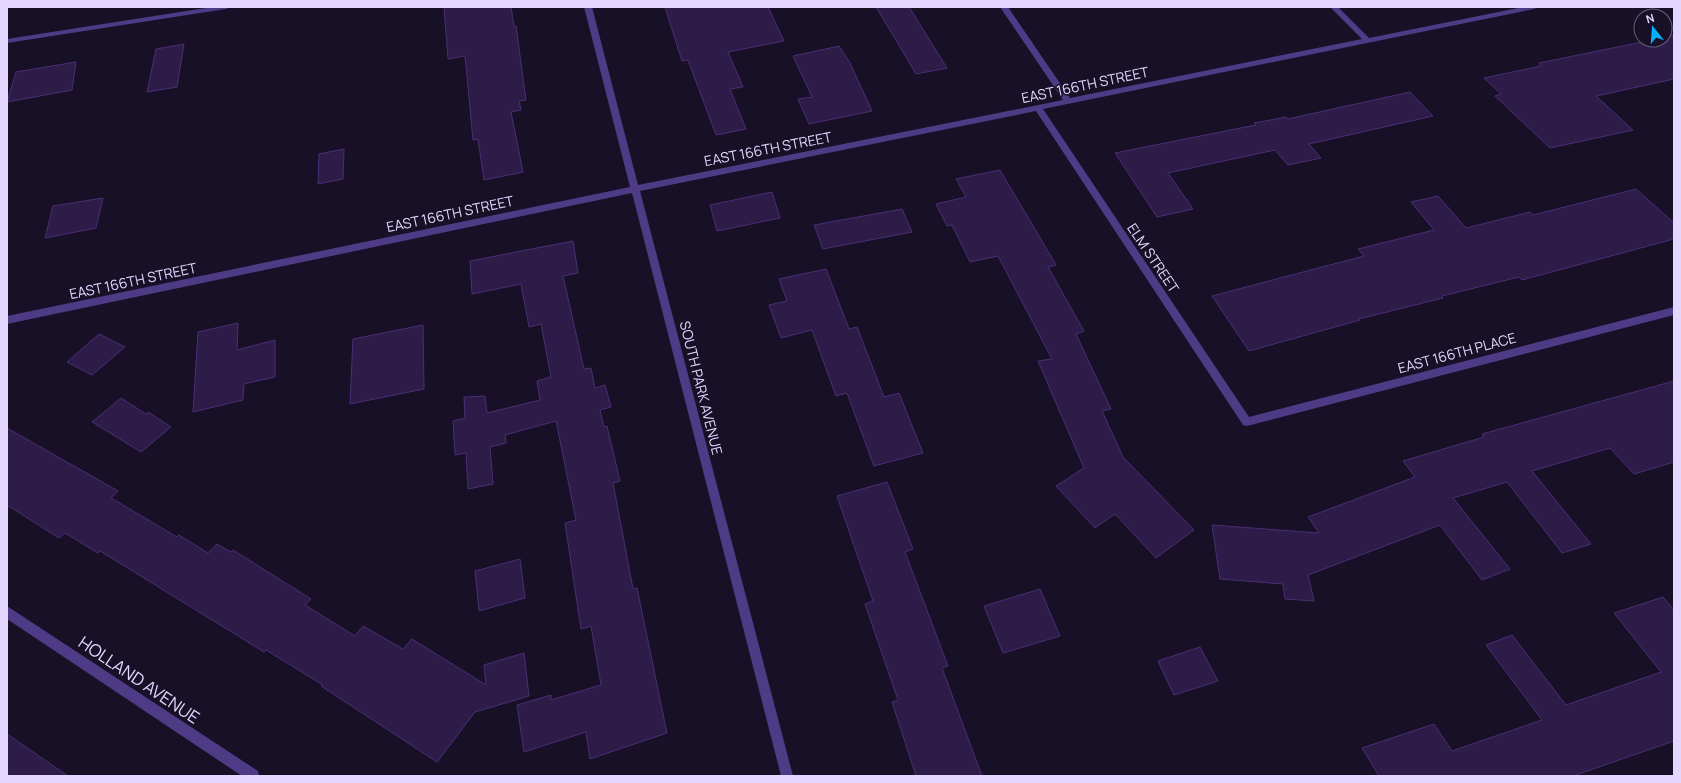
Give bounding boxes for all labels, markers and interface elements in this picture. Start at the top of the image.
north arrow [1633,8,1673,48]
text: N [1644,10,1656,26]
street label: EAST 166TH STREET [1020,62,1151,107]
street label: EAST 166TH STREET [702,127,834,170]
street label: EAST 166TH STREET [385,191,516,236]
street label: ELM STREET [1123,219,1184,297]
street label: EAST 166TH STREET [68,258,199,303]
street label: SOUTH PARK AVENUE [676,319,727,457]
street label: EAST 166TH PLACE [1396,328,1518,377]
street label: HOLLAND AVENUE [74,631,204,729]

